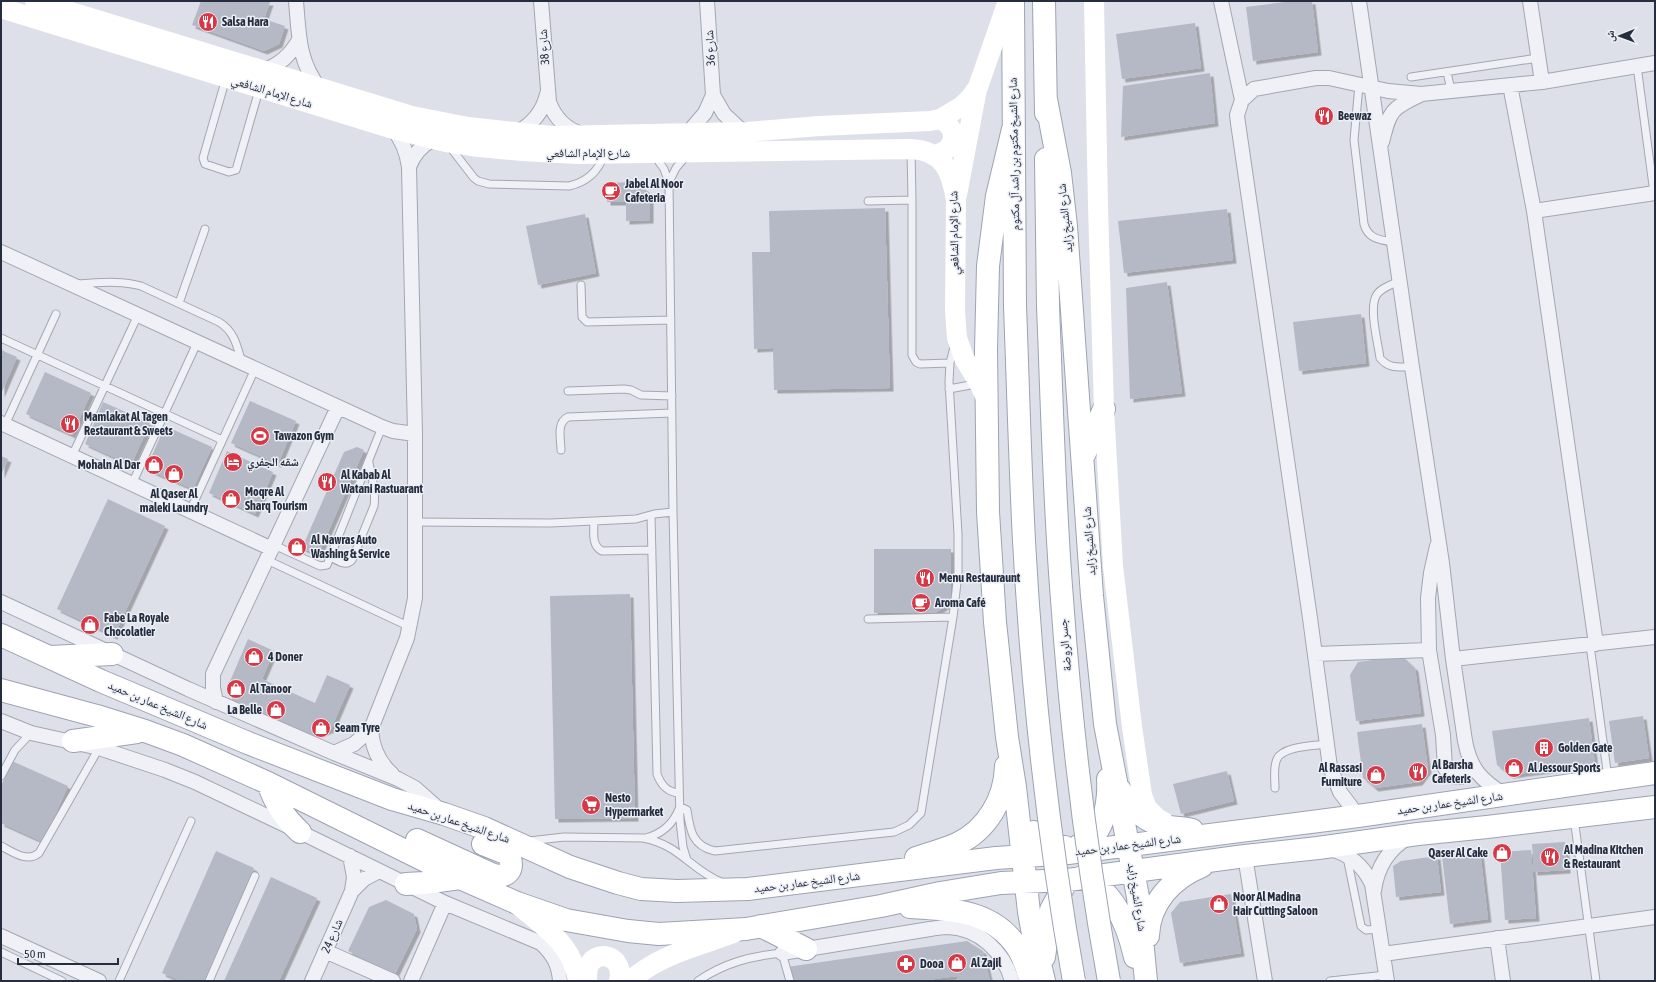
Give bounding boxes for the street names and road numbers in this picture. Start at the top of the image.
street label: شارع 38 [536,29,553,65]
street label: شارع 36 [702,30,719,66]
street label: شارع الإمام الشافعي [229,73,314,114]
street label: شارع الشيخ مكتوم بن راشد آل مكتوم [1006,77,1023,231]
street label: شارع الإمام الشافعي [546,146,630,163]
street label: شارع الشيخ زايد [1054,183,1077,253]
street label: شارع الإمام الشافعي [946,191,965,275]
street label: شارع الشيخ زايد [1080,506,1099,576]
street label: جسر الروضة [1056,618,1074,672]
street label: شارع الشيخ عمار بن حميد [106,678,210,733]
street label: شارع الشيخ عمار بن حميد [1396,789,1504,818]
street label: شارع الشيخ عمار بن حميد [406,798,512,847]
street label: شارع الشيخ عمار بن حميد [1074,832,1182,859]
street label: شارع الشيخ زايد [1124,862,1149,932]
street label: شارع الشيخ عمار بن حميد [753,869,861,896]
street label: شارع 24 [318,917,347,956]

